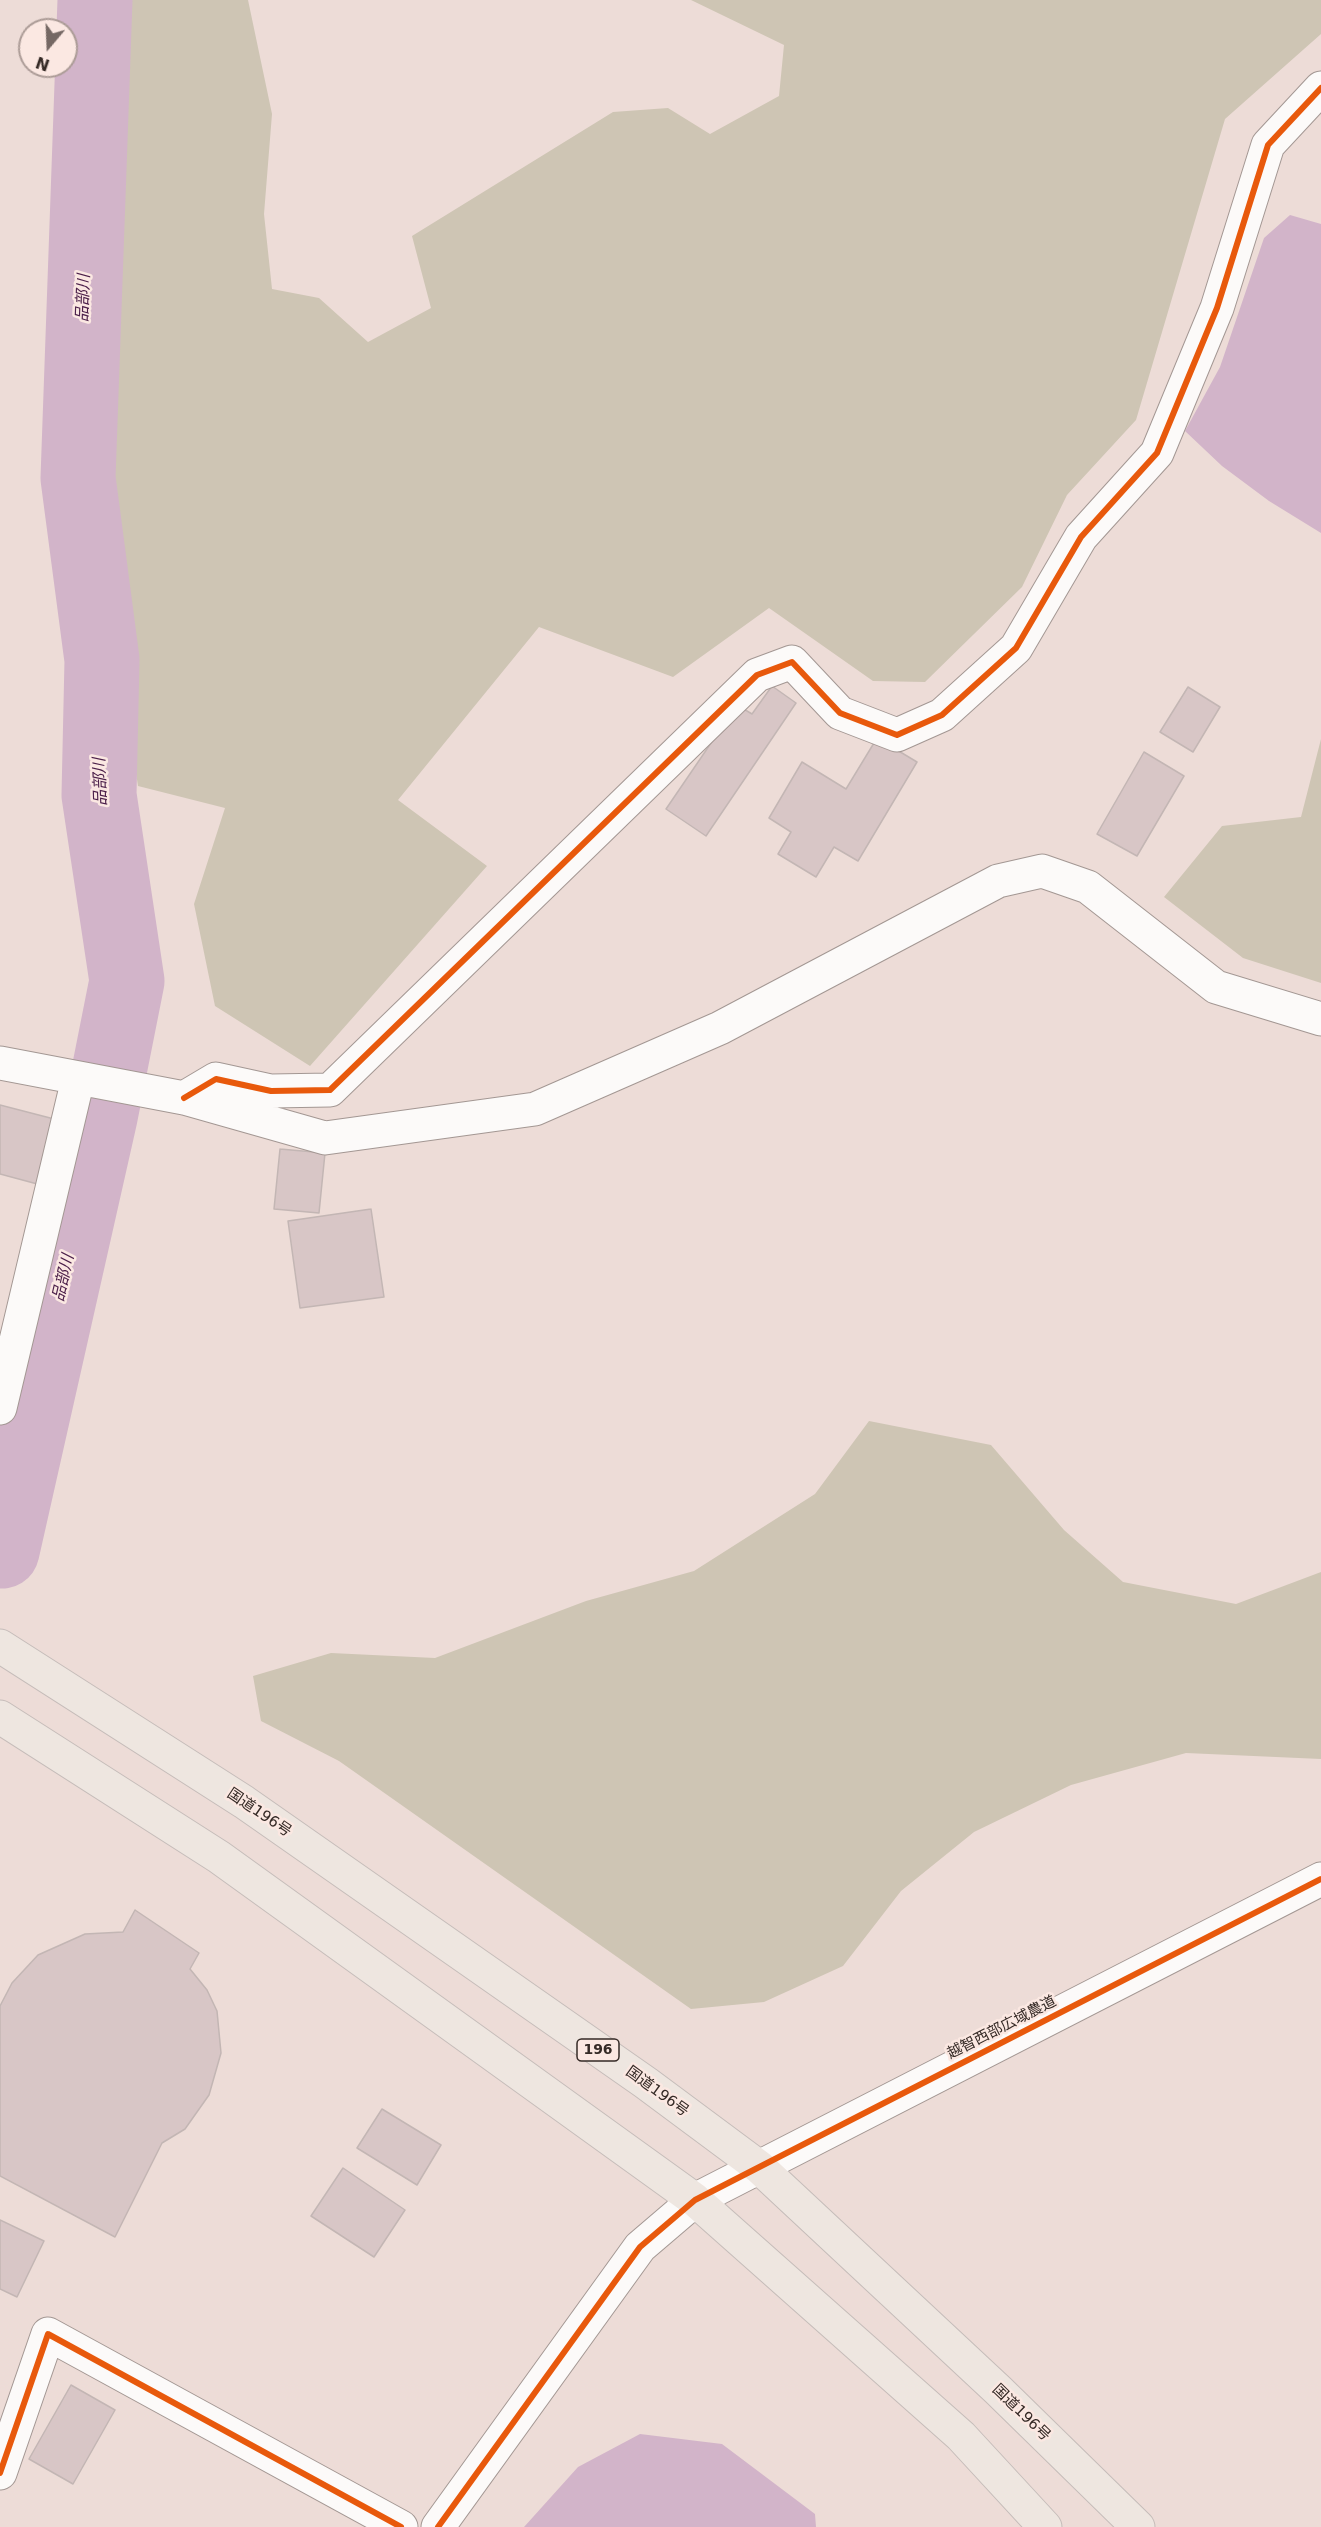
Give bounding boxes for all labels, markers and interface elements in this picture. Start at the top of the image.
north arrow [18,18,78,78]
text: N [33,52,52,75]
water label: 品部川 [74,274,94,322]
water label: 品部川 [91,758,111,806]
water label: 品部川 [49,1252,79,1304]
street label: 国道196号 [223,1785,295,1841]
street label: 越智西部広域農道 [944,1993,1060,2063]
road number: 196 [577,2039,619,2061]
street label: 国道196号 [622,2063,692,2121]
street label: 国道196号 [988,2381,1054,2445]

